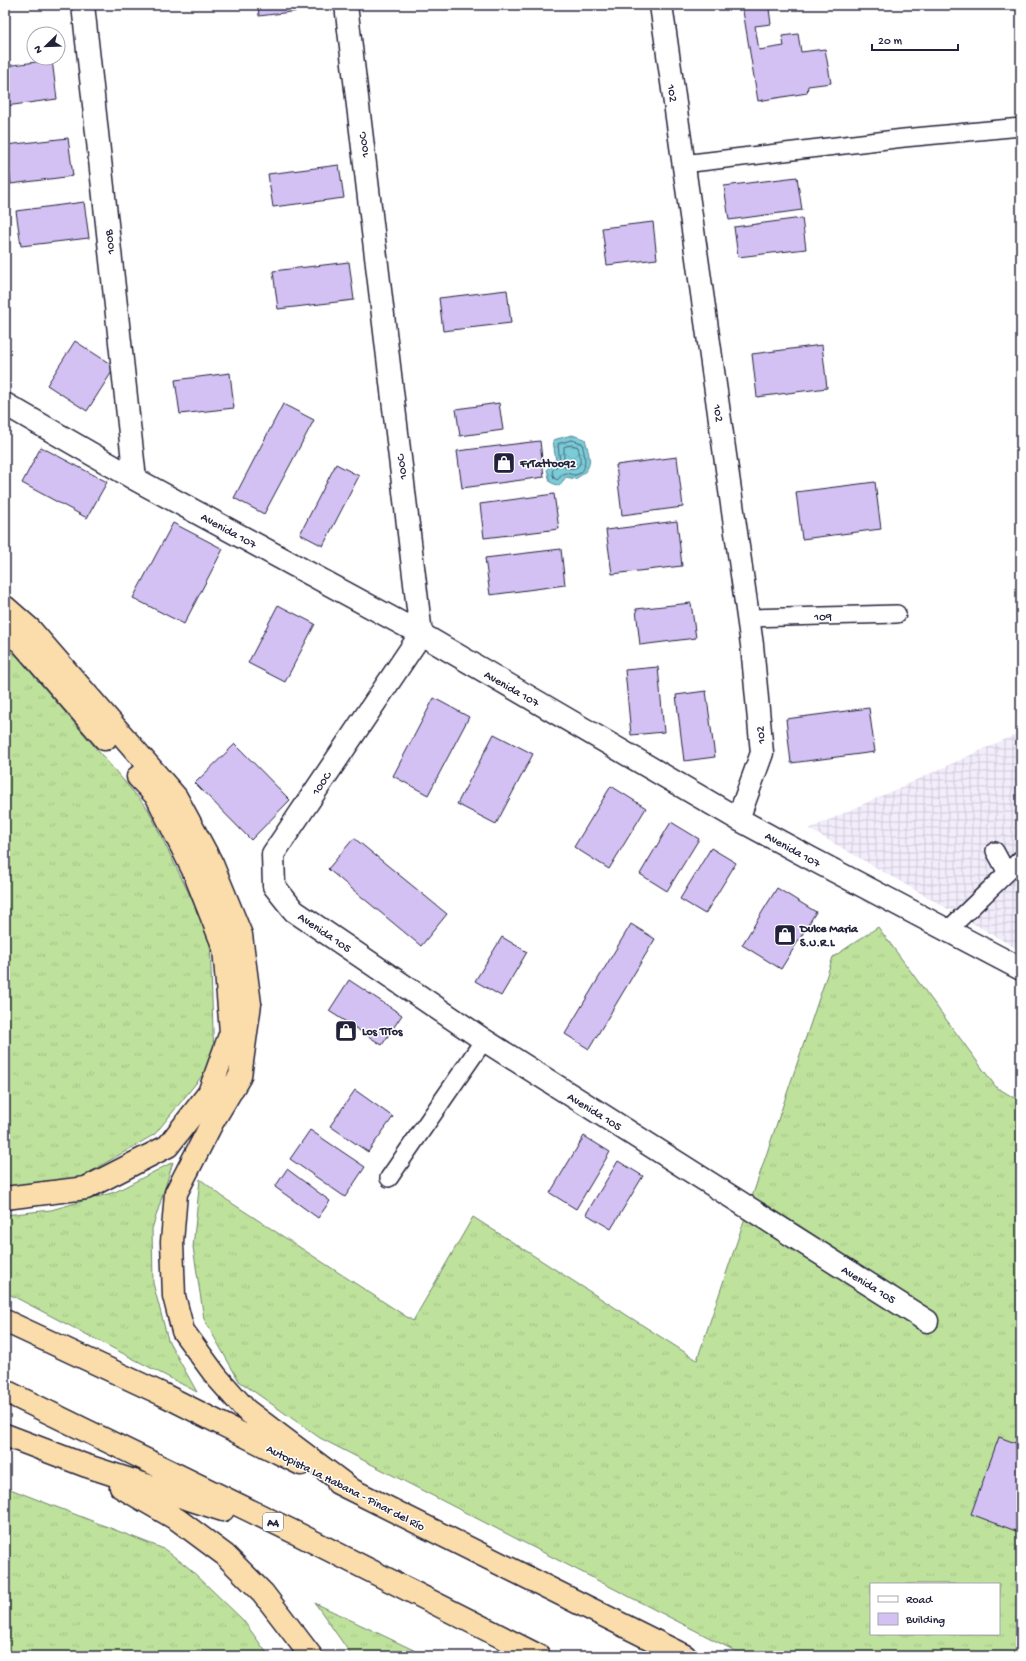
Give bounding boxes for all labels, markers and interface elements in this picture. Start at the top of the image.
north arrow [26,26,66,66]
scale bar [872,26,958,52]
text: 20 m [878,35,903,49]
text: N [32,43,46,55]
street label: 102 [663,83,679,103]
street label: 100C [356,130,374,159]
street label: 100B [103,228,119,256]
street label: 102 [709,403,725,423]
shop icon: FrTattoo92 [491,450,517,476]
street label: 100C [394,452,412,481]
place label: FrTattoo92 [519,458,576,472]
street label: Avenida 107 [198,511,259,553]
street label: 109 [813,611,832,625]
street label: Avenida 107 [481,668,542,711]
street label: 102 [754,725,770,745]
street label: 100C [309,769,336,799]
street label: Avenida 107 [762,830,823,872]
street label: Avenida 105 [295,911,353,957]
shop icon: Dulce Maria S.U.R.L [772,922,798,948]
place label: Dulce Maria S.U.R.L [799,923,859,951]
shop icon: Los TiTos [333,1018,359,1044]
place label: Los TiTos [362,1026,403,1040]
street label: Avenida 105 [564,1090,624,1135]
street label: Avenida 105 [838,1263,898,1308]
street label: Autopista La Habana - Pinar del Río [264,1443,427,1535]
road number: A4 [263,1513,283,1531]
legend [870,1583,1000,1635]
text: Road [906,1594,933,1608]
text: Building [905,1614,945,1628]

